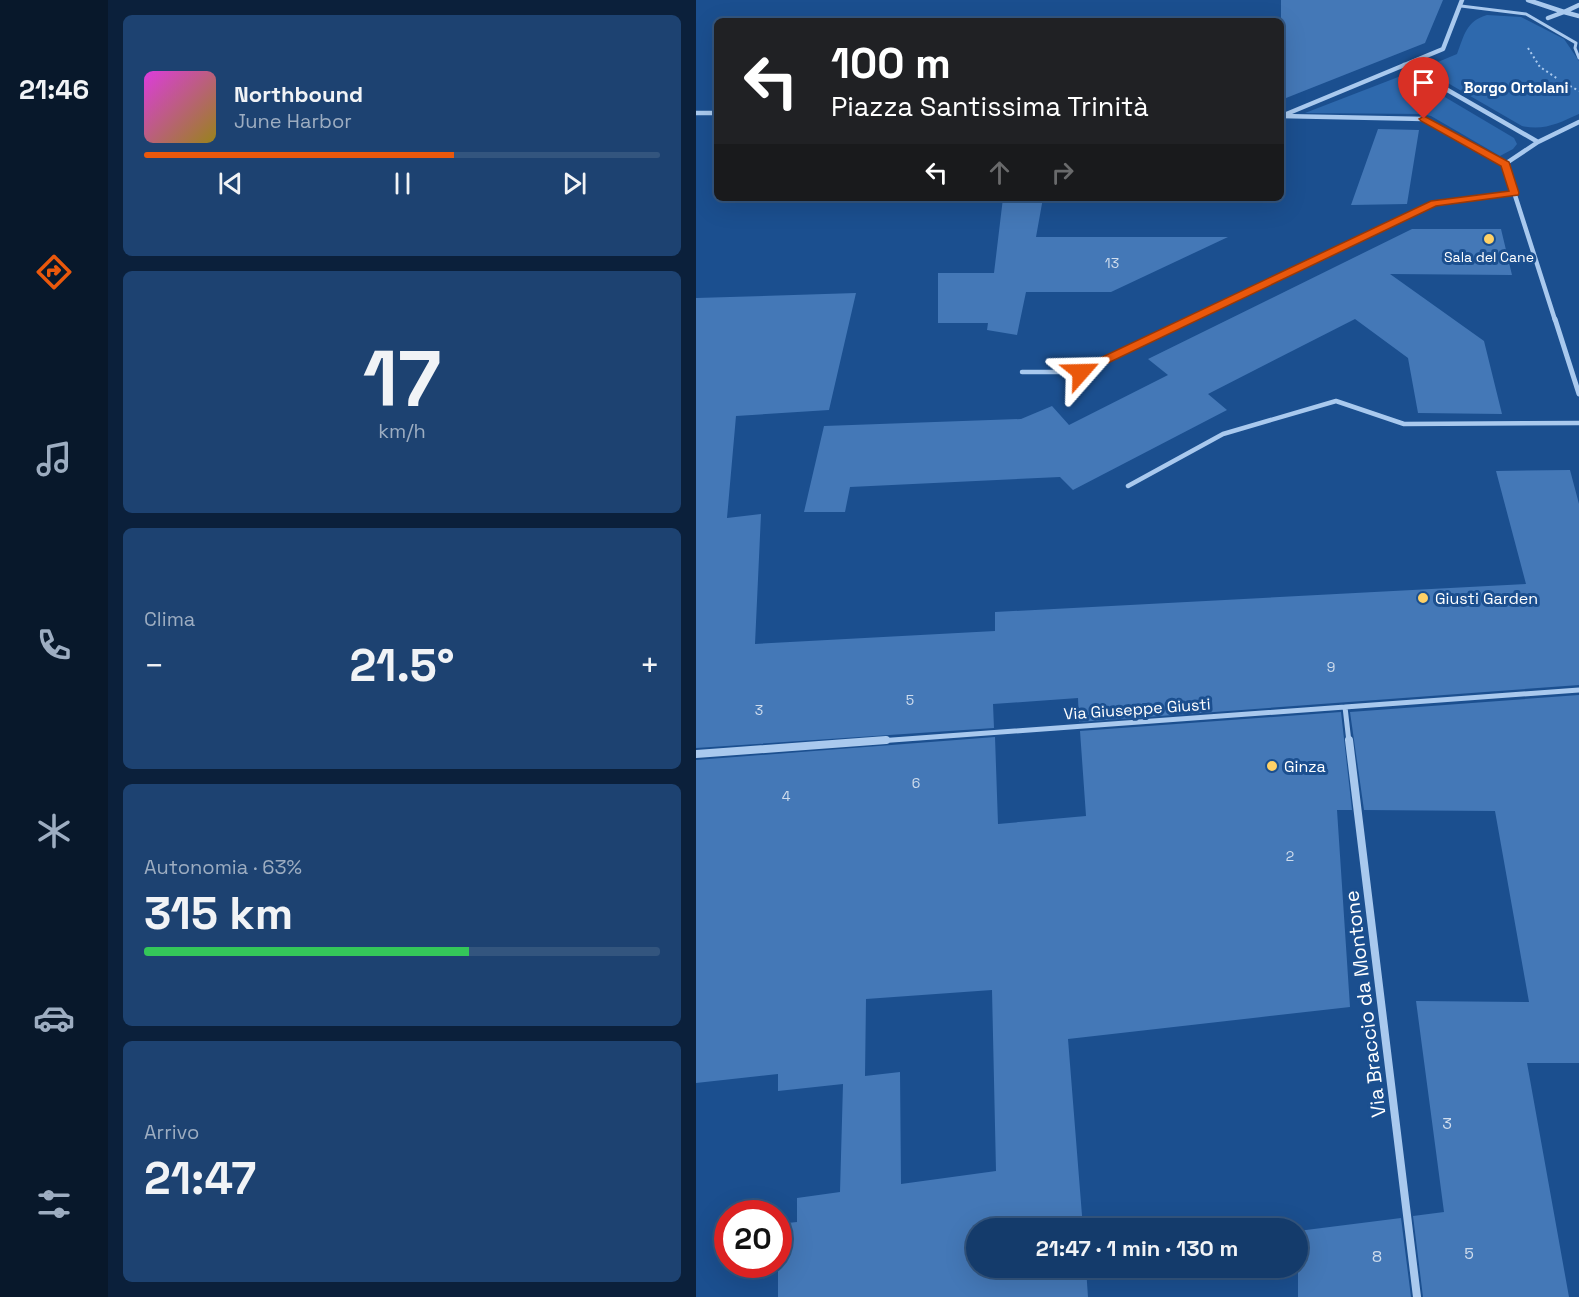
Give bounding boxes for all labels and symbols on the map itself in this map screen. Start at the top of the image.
pin [1398,57,1449,119]
district label: Borgo Ortolani [1463,78,1569,97]
marker: Sala del Cane [1482,232,1496,246]
place label: Sala del Cane [1444,248,1534,266]
house number: 13 [1105,254,1119,272]
position arrow [1049,340,1113,404]
place label: Giusti Garden [1435,588,1538,609]
marker: Giusti Garden [1416,591,1430,605]
house number: 9 [1327,658,1335,676]
house number: 5 [906,691,914,709]
street label: Via Giuseppe Giusti [1063,693,1211,725]
house number: 3 [755,701,763,719]
place label: Ginza [1284,756,1326,777]
marker: Ginza [1265,759,1279,773]
house number: 6 [912,774,920,792]
house number: 4 [782,787,791,805]
house number: 2 [1286,847,1294,865]
street label: Via Braccio da Montone [1338,889,1392,1119]
house number: 3 [1442,1113,1452,1134]
speed limit sign: 20 [714,1200,792,1278]
house number: 5 [1464,1243,1474,1264]
house number: 8 [1372,1246,1382,1267]

